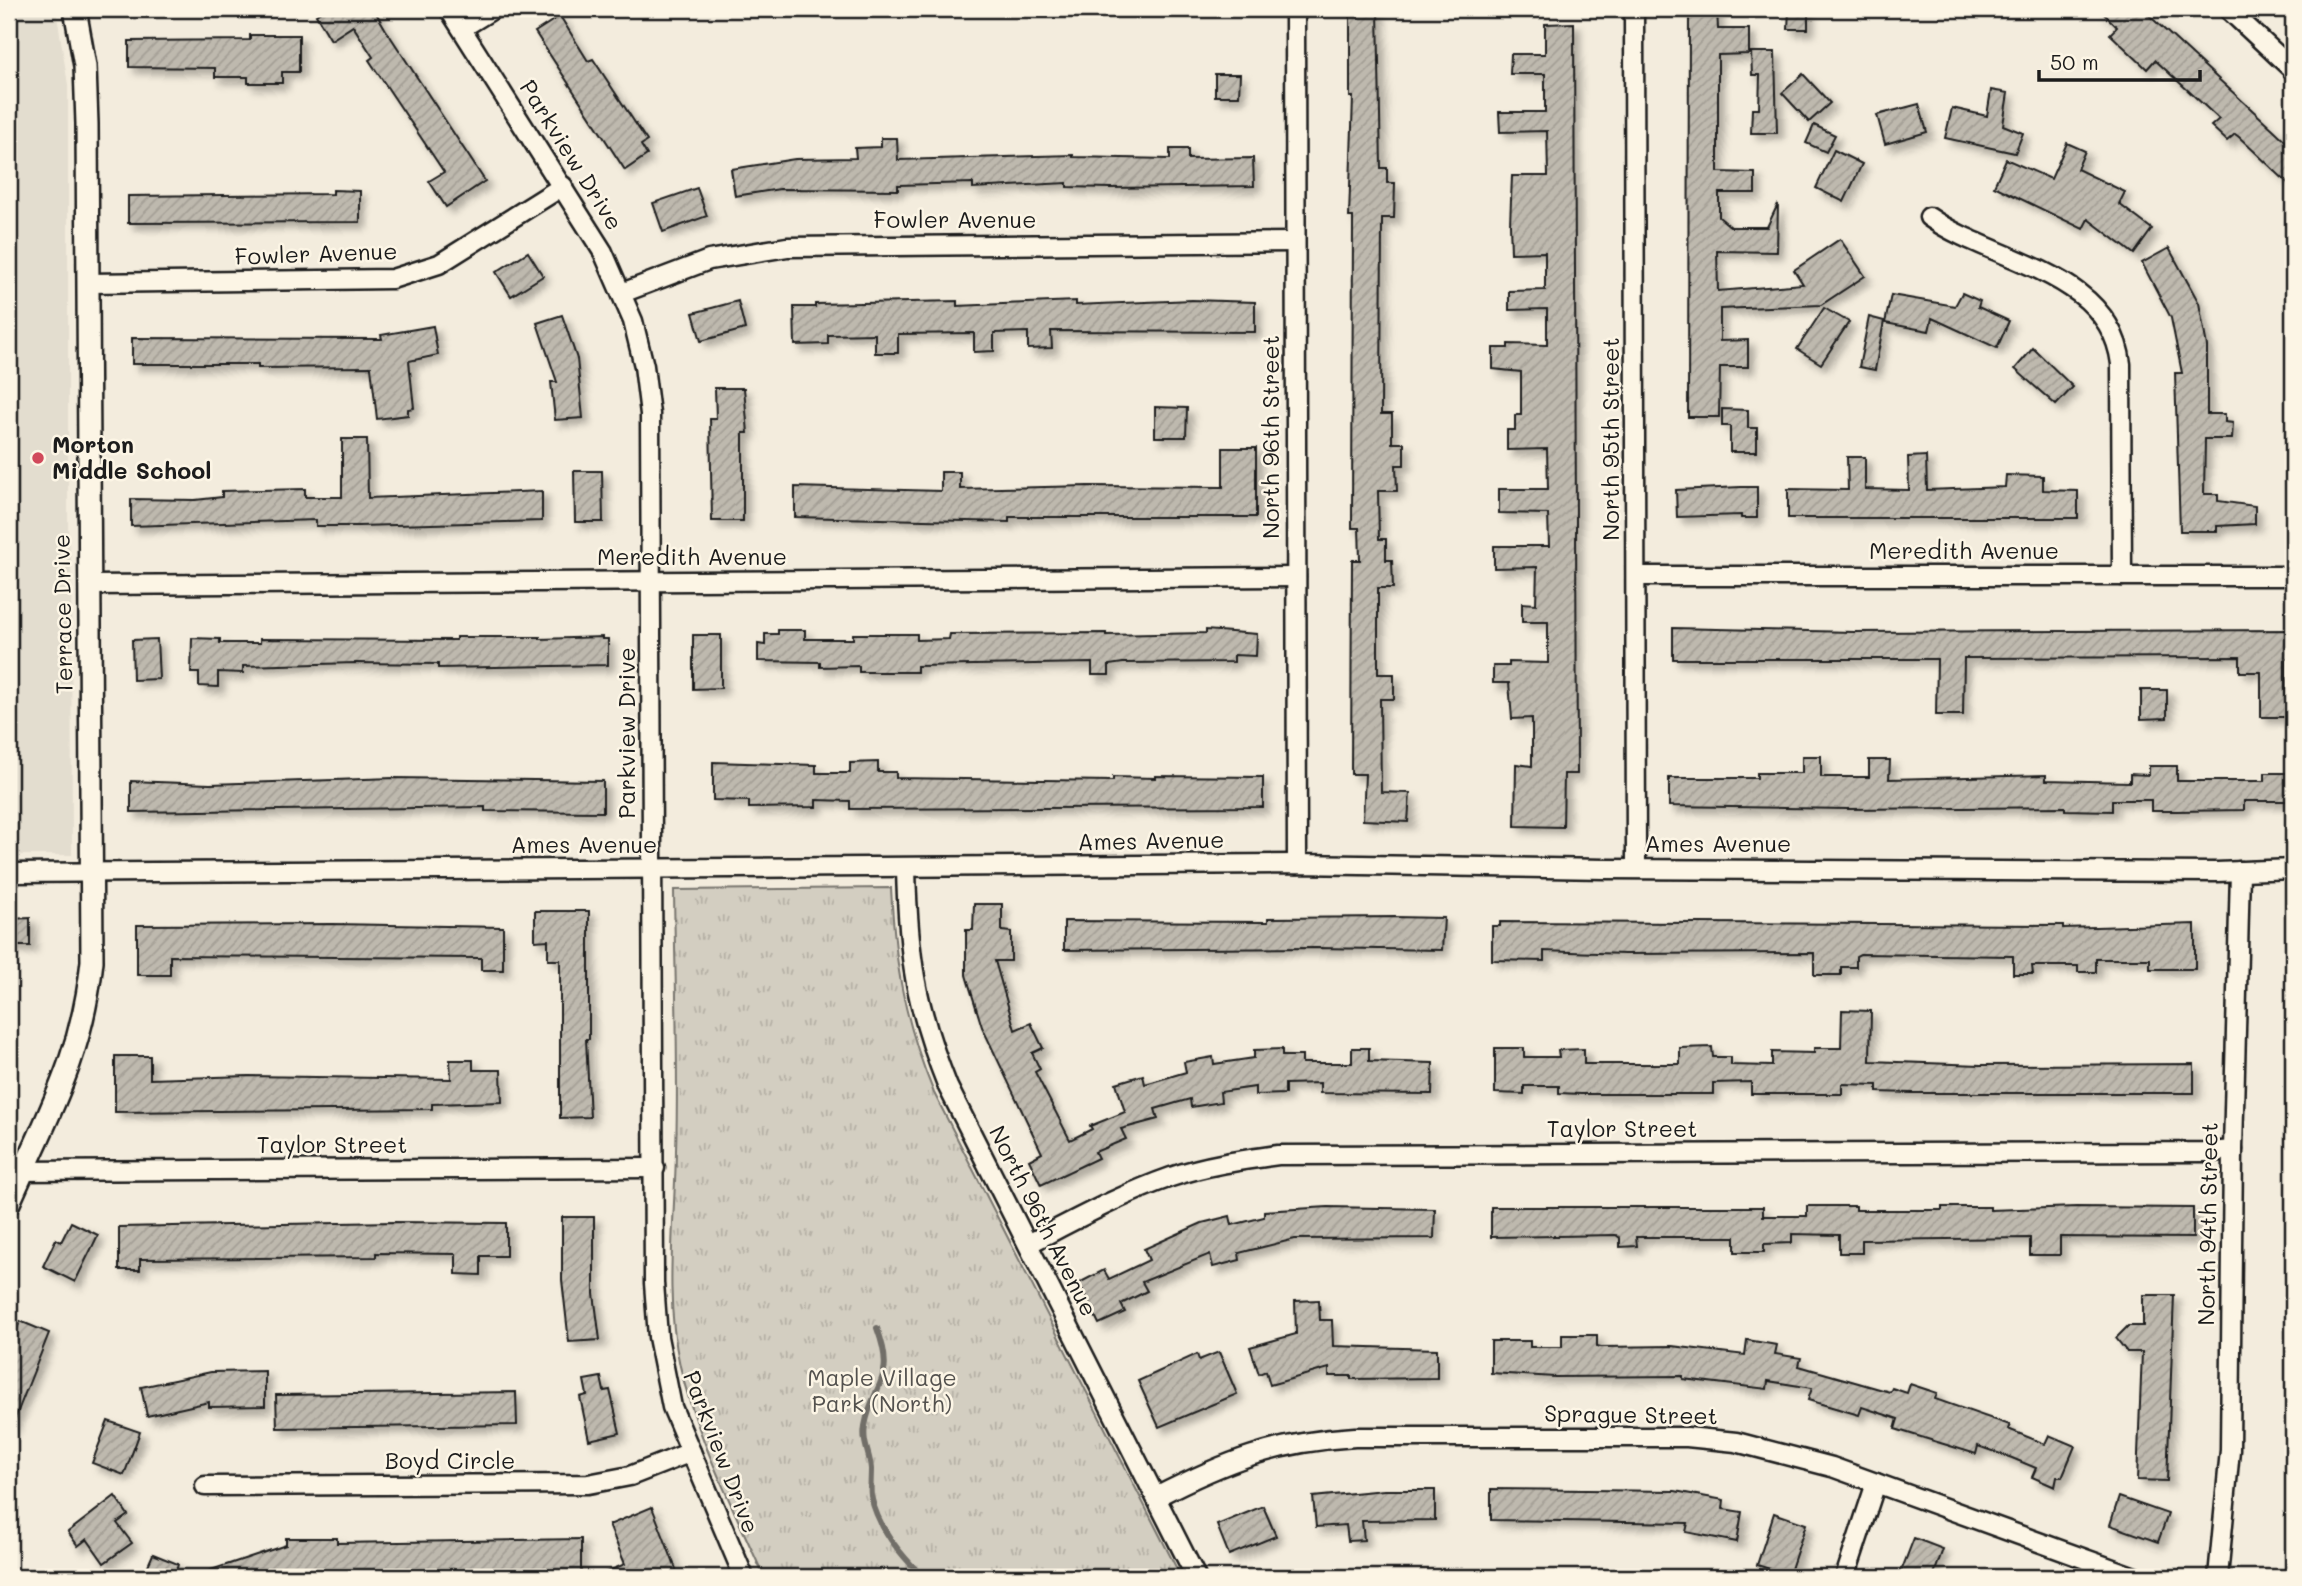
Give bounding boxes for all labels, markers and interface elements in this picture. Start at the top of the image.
scale bar [2039,38,2200,82]
text: 50 m [2050,48,2099,75]
street label: Parkview Drive [514,74,630,235]
street label: Fowler Avenue [874,204,1036,234]
street label: Fowler Avenue [234,235,398,271]
street label: North 96th Street [1255,335,1285,539]
street label: North 95th Street [1595,337,1625,541]
place label: Morton Middle School [52,429,211,485]
marker: Morton Middle School [30,450,46,466]
street label: Terrace Drive [46,534,78,694]
street label: Meredith Avenue [1869,535,2059,565]
street label: Meredith Avenue [597,541,787,571]
street label: Parkview Drive [611,647,641,819]
street label: Ames Avenue [1077,824,1225,856]
street label: Ames Avenue [1645,828,1791,858]
street label: Ames Avenue [511,829,657,859]
street label: Taylor Street [1547,1113,1697,1143]
street label: North 96th Avenue [983,1120,1105,1321]
street label: North 94th Street [2190,1122,2224,1326]
street label: Taylor Street [257,1129,407,1159]
park label: Maple Village Park (North) [807,1362,957,1418]
street label: Parkview Drive [677,1366,767,1537]
street label: Sprague Street [1544,1397,1718,1431]
street label: Boyd Circle [385,1445,515,1475]

